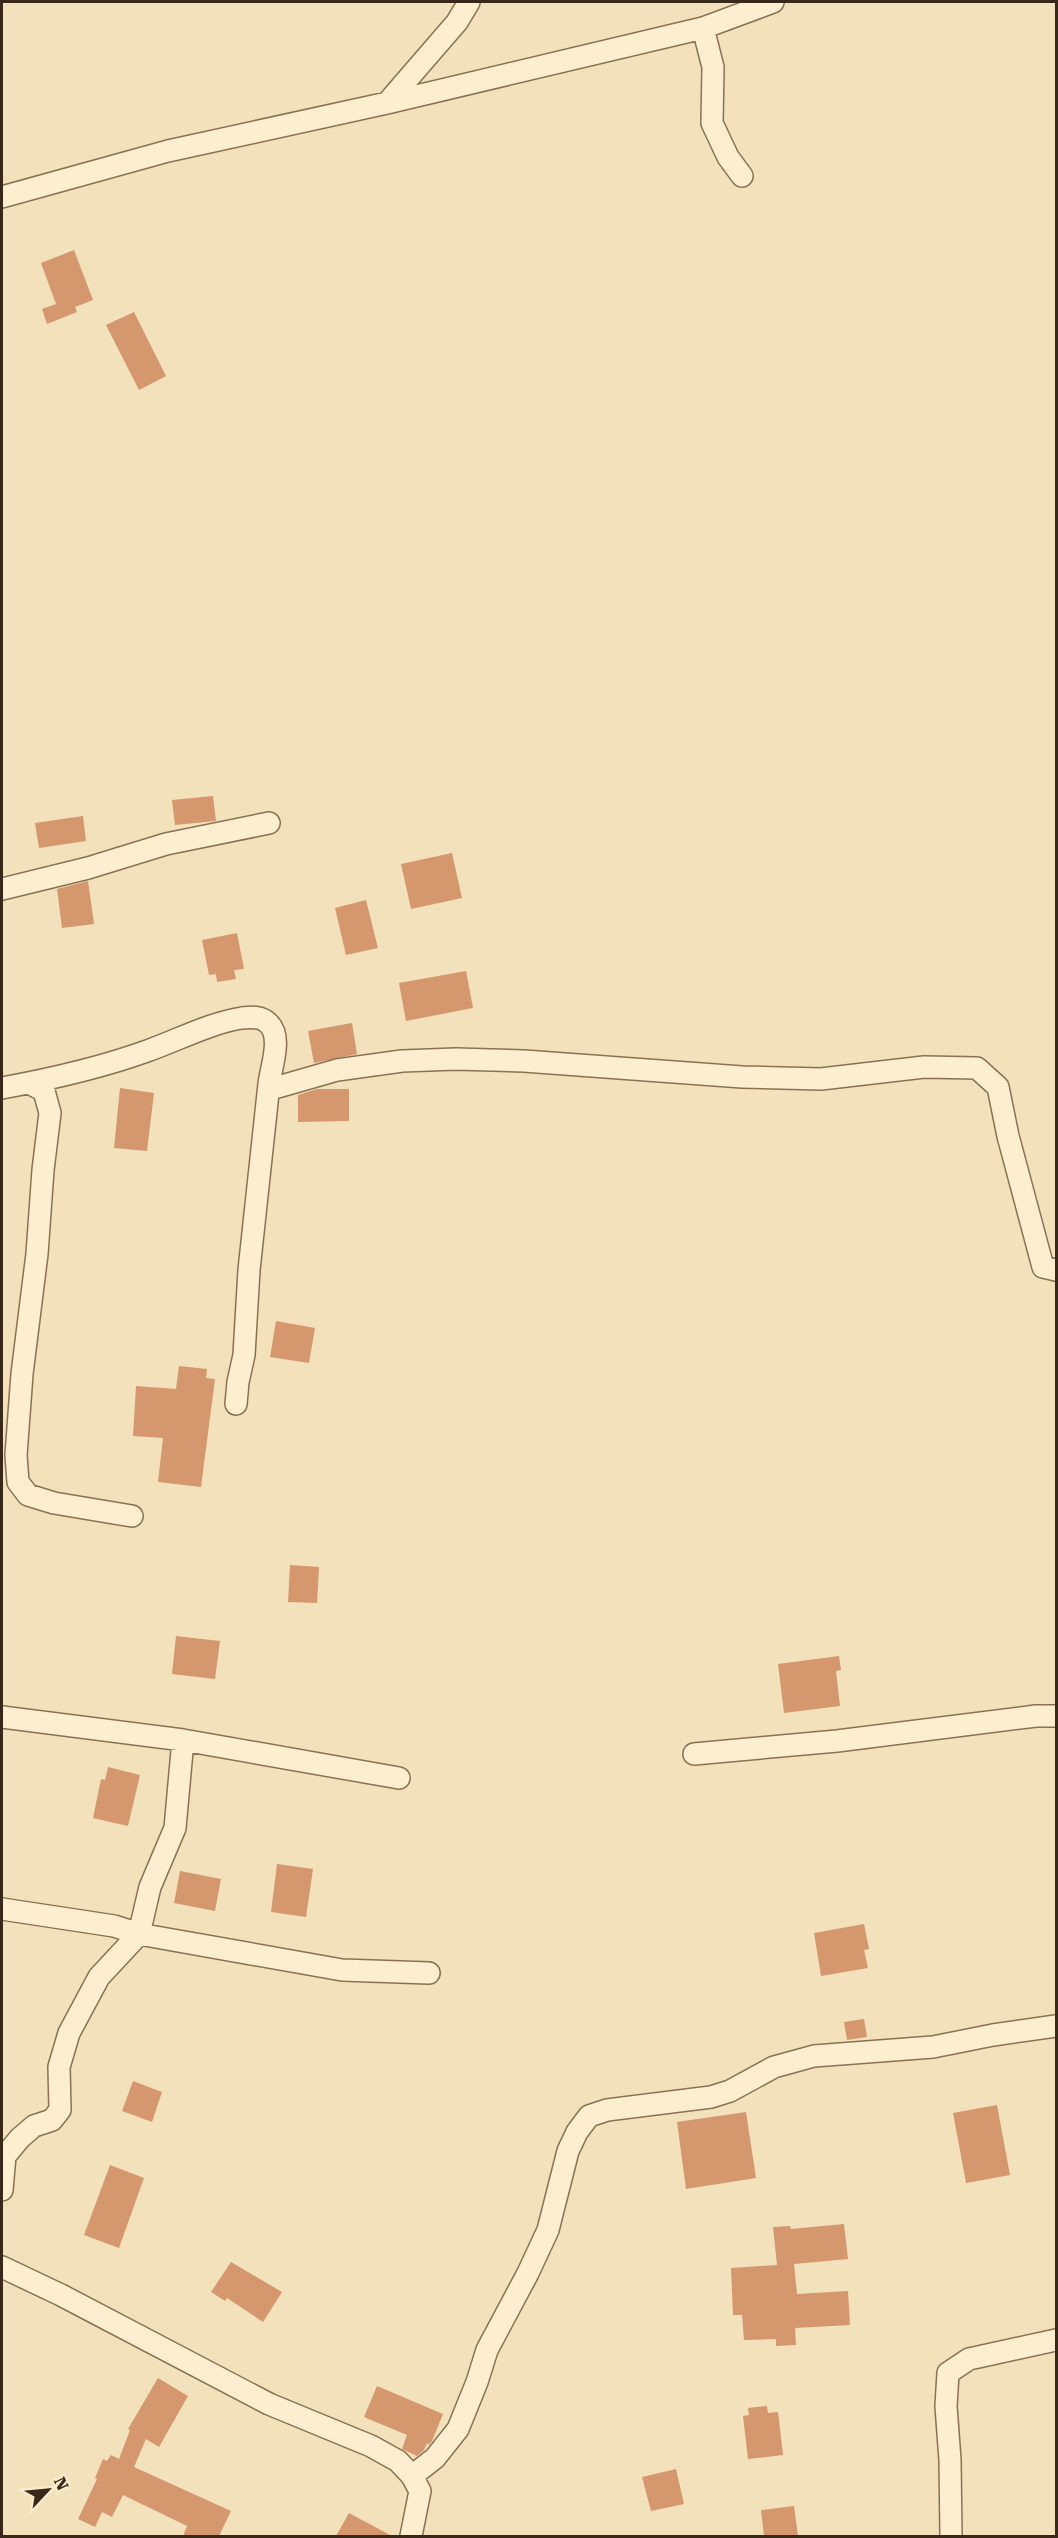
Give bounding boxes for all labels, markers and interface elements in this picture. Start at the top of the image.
north arrow [18,2460,78,2520]
text: N [50,2474,72,2493]

